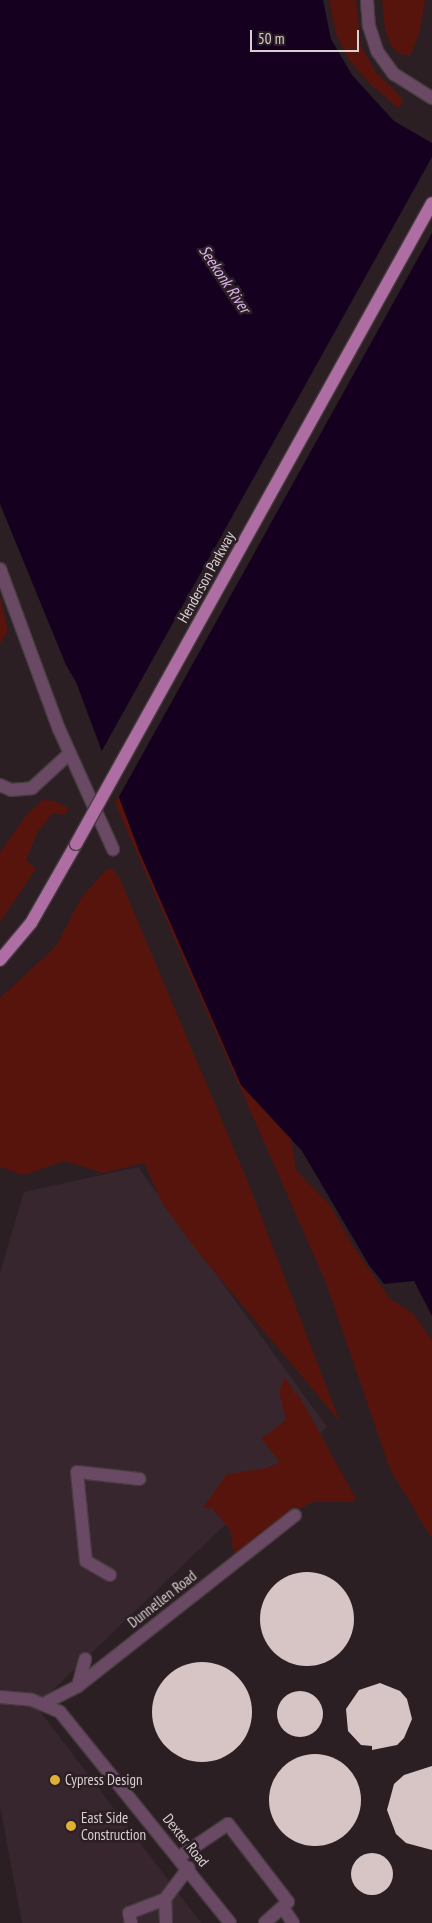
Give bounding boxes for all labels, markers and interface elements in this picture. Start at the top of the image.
scale bar [252,20,361,52]
text: 50 m [258,29,284,48]
water label: Seekonk River [195,241,255,317]
street label: Henderson Parkway [173,528,239,626]
street label: Dunnellen Road [124,1567,200,1631]
place label: Cypress Design [65,1771,143,1789]
marker: Cypress Design [49,1774,61,1786]
place label: East Side Construction [81,1808,146,1843]
street label: Dexter Road [159,1810,213,1870]
marker: East Side Construction [65,1820,77,1832]

